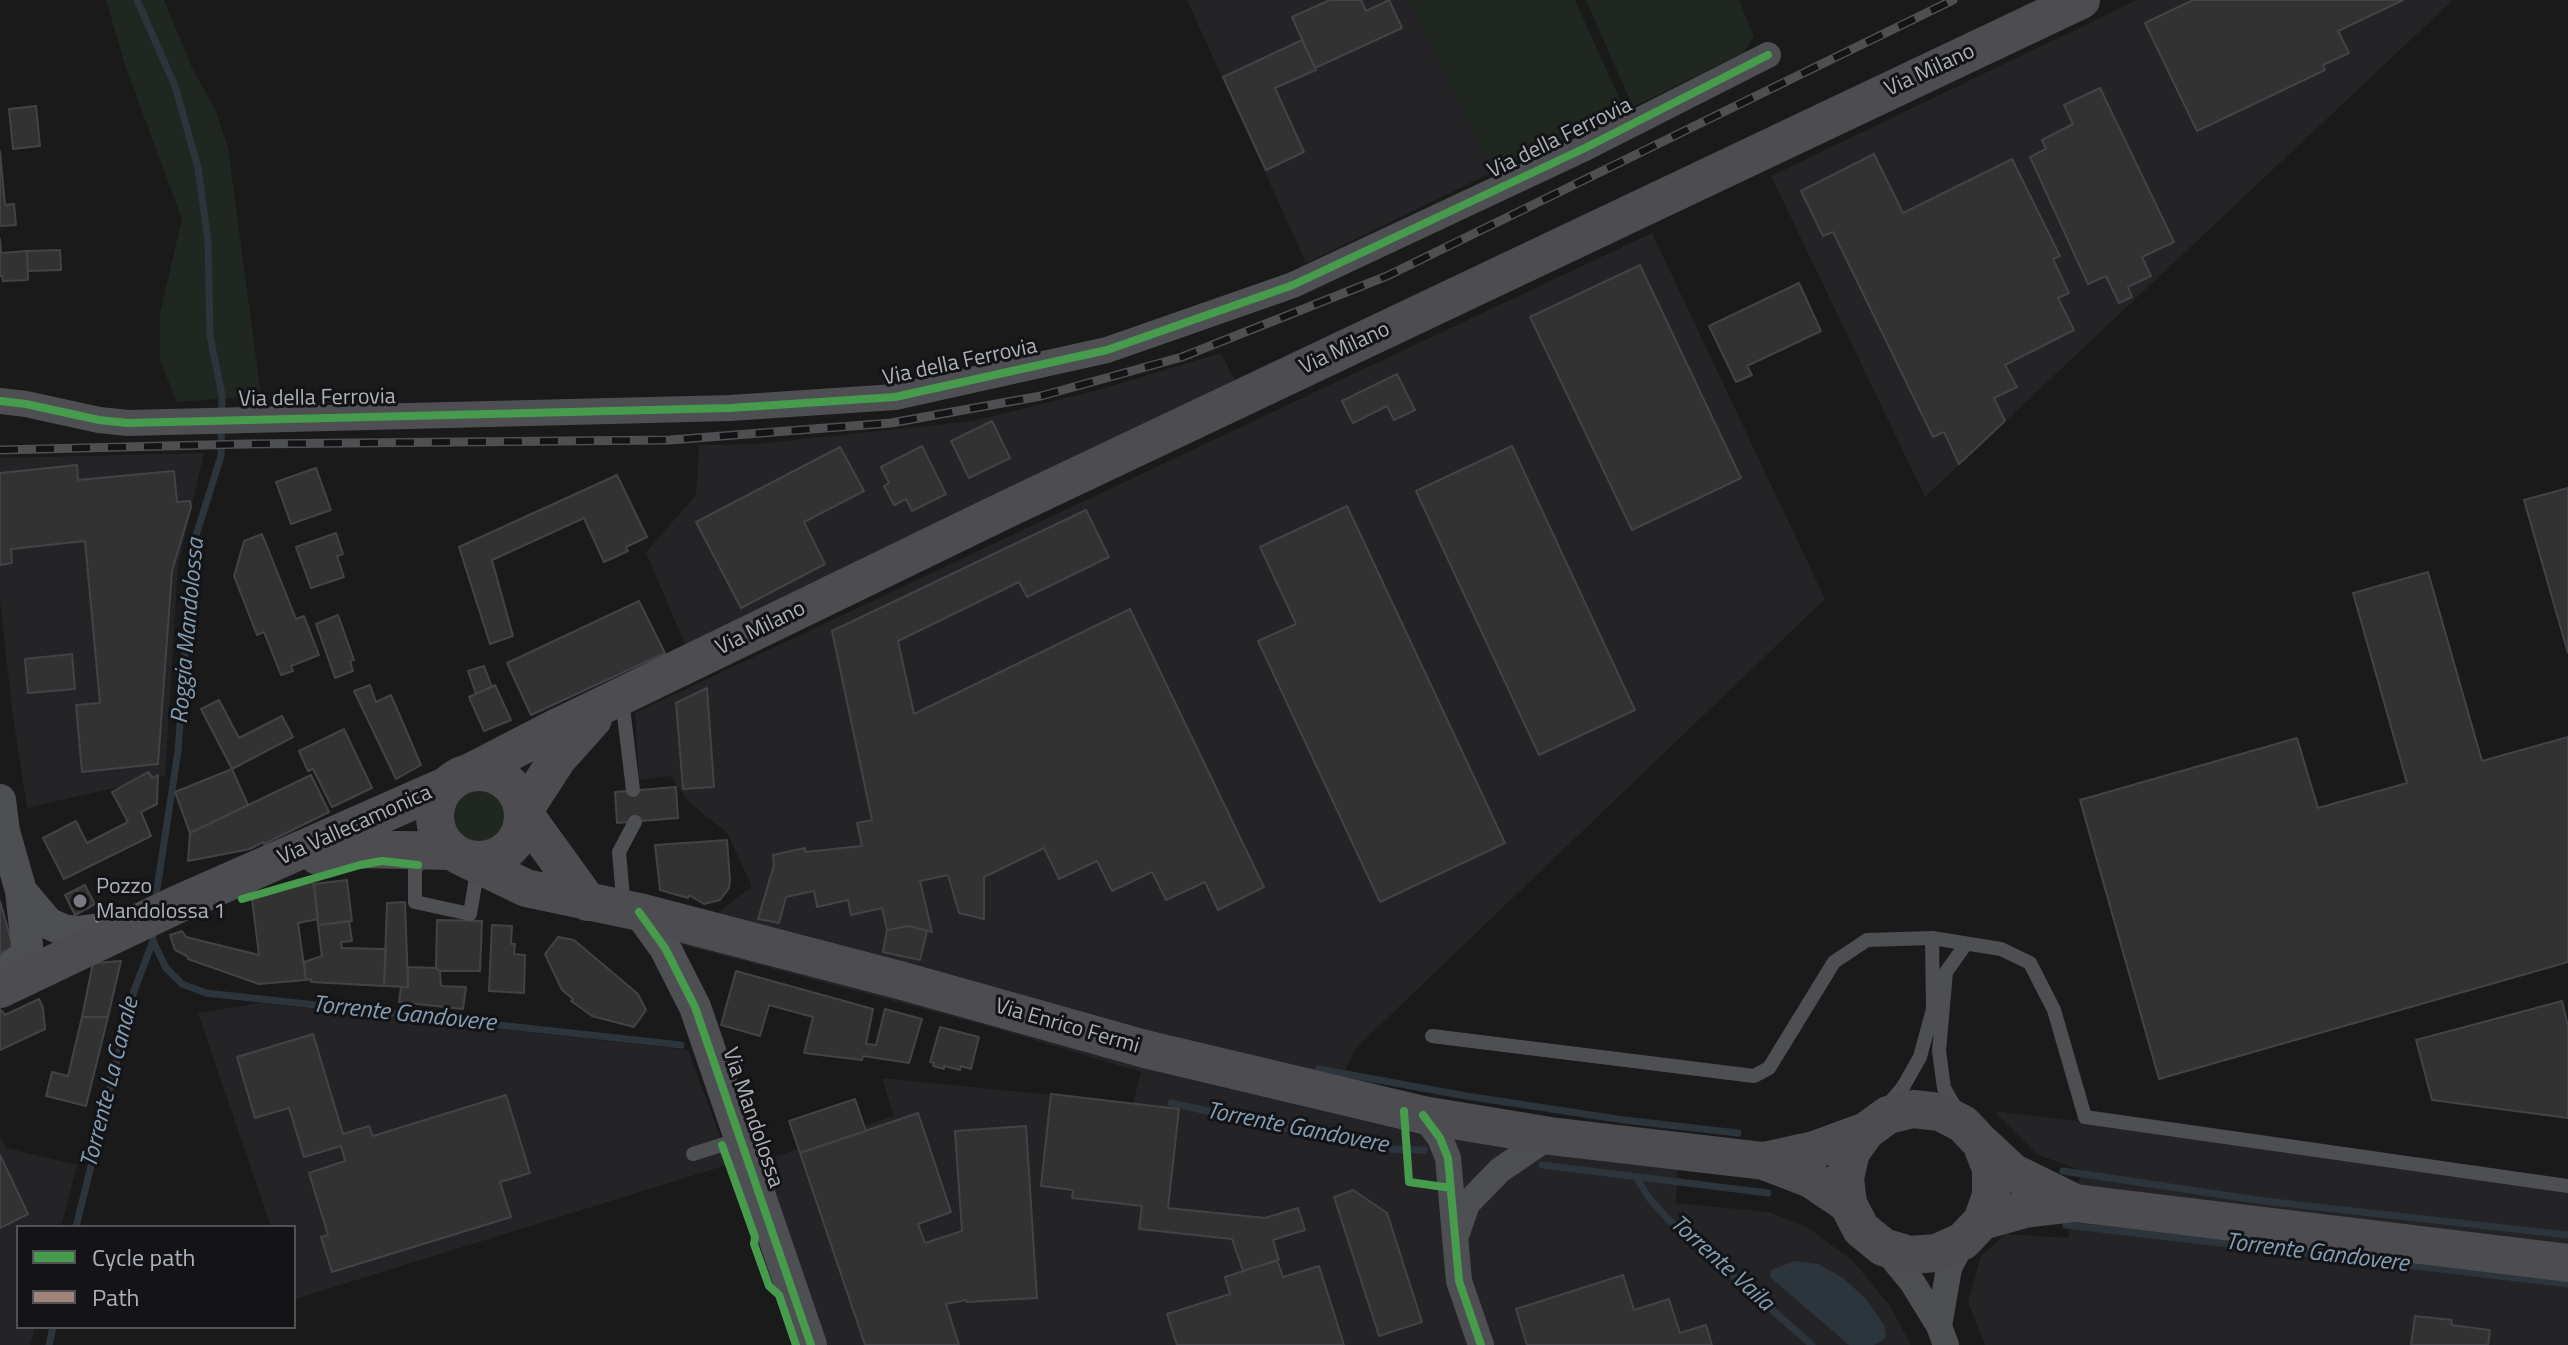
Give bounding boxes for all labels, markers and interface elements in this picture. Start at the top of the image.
street label: Via Milano [1881,39,1979,103]
street label: Via della Ferrovia [1483,93,1637,185]
street label: Via Milano [1296,317,1394,381]
street label: Via della Ferrovia [880,334,1040,392]
street label: Via della Ferrovia [238,384,396,414]
water label: Roggia Mandolossa [167,537,211,725]
street label: Via Milano [712,596,810,662]
street label: Via Vallecamonica [274,780,436,872]
place label: Pozzo Mandolossa 1 [96,875,226,926]
marker: Pozzo Mandolossa 1 [71,892,89,910]
water label: Torrente Gandovere [311,991,497,1039]
street label: Via Enrico Fermi [992,994,1142,1060]
water label: Torrente La Canale [76,995,146,1171]
street label: Via Mandolossa [716,1045,788,1191]
water label: Torrente Gandovere [1204,1097,1390,1161]
water label: Torrente Vaila [1663,1210,1779,1318]
legend [16,1225,296,1329]
water label: Torrente Gandovere [2224,1228,2410,1280]
text: Cycle path [92,1239,195,1275]
text: Path [92,1279,139,1315]

